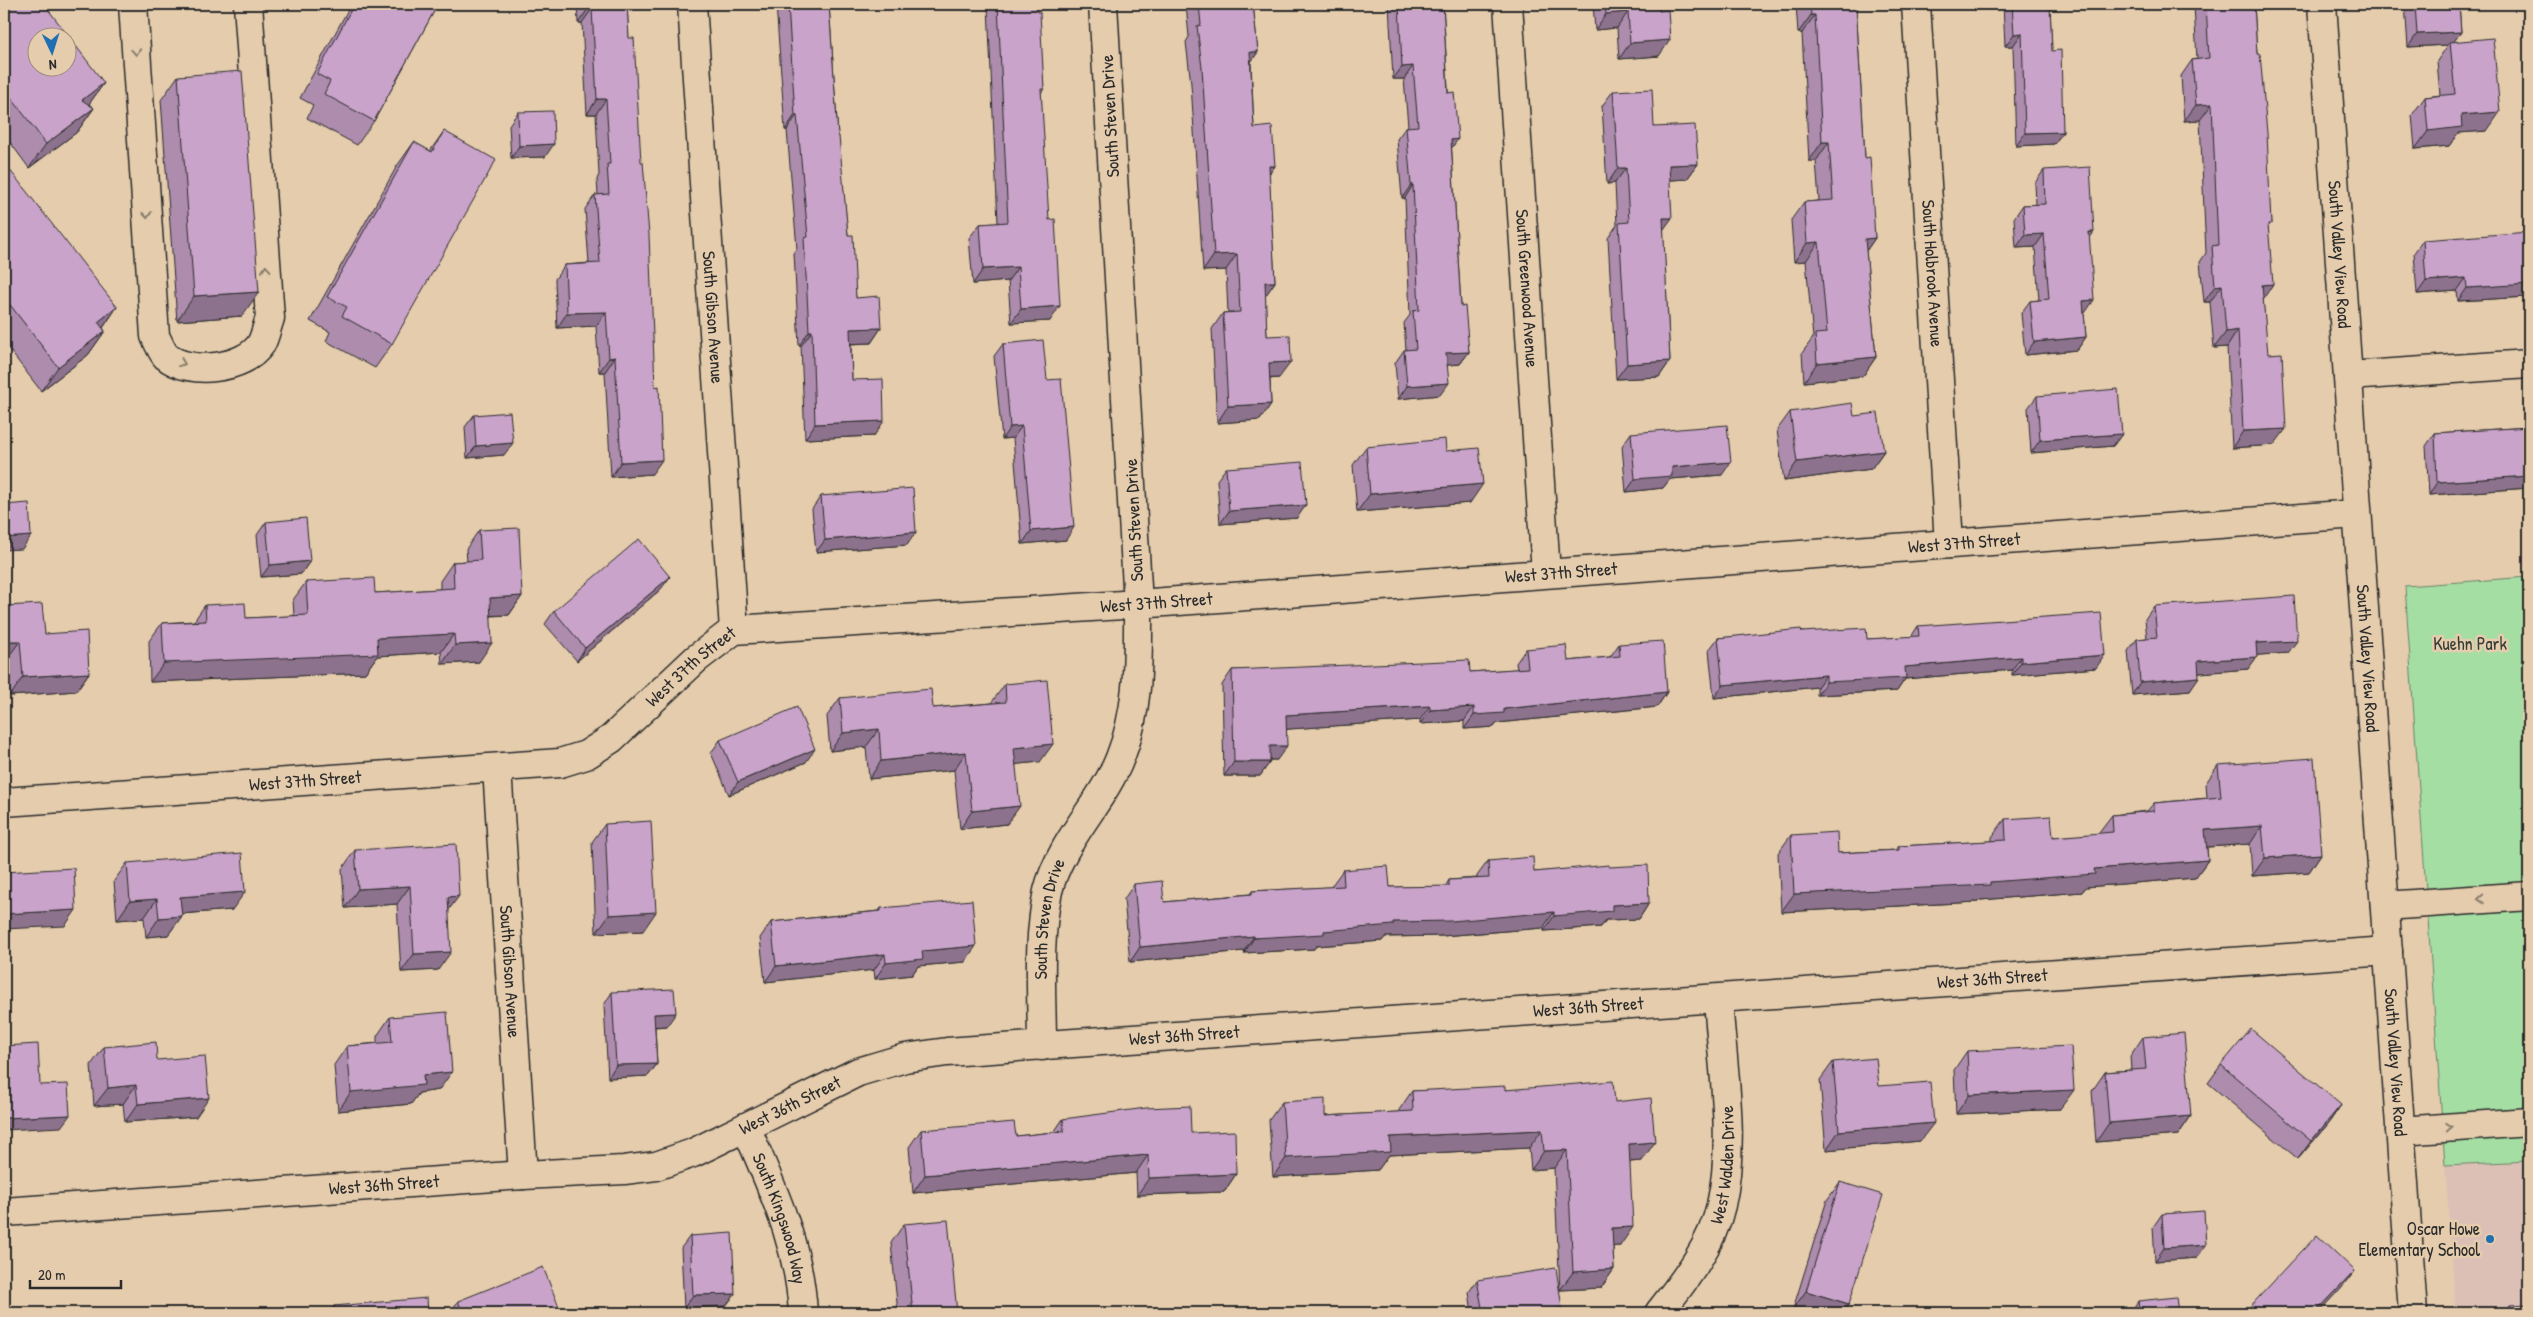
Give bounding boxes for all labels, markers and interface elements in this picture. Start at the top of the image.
north arrow [28,28,78,78]
one-way arrow [130,49,141,57]
street label: South Steven Drive [1094,54,1125,178]
text: N [48,56,57,75]
street label: South Valley View Road [2322,180,2358,329]
street label: South Holbrook Avenue [1916,199,1950,348]
street label: South Greenwood Avenue [1510,208,1545,368]
one-way arrow [141,211,152,219]
street label: South Gibson Avenue [697,250,730,384]
one-way arrow [261,265,272,273]
one-way arrow [177,357,186,367]
street label: South Steven Drive [1118,458,1149,582]
street label: West 37th Street [1907,526,2022,559]
street label: West 37th Street [1504,556,1619,589]
street label: South Valley View Road [2350,584,2386,733]
street label: West 37th Street [1099,585,1214,618]
street label: West 37th Street [640,620,741,712]
park label: Kuehn Park [2433,631,2507,656]
street label: West 37th Street [248,764,363,797]
street label: South Steven Drive [1028,854,1071,980]
one-way arrow [2476,894,2484,905]
street label: South Gibson Avenue [494,904,527,1039]
street label: West 36th Street [1936,962,2049,995]
street label: South Valley View Road [2378,988,2414,1137]
street label: West 36th Street [1532,990,1645,1023]
street label: West 36th Street [1128,1018,1241,1051]
street label: West 36th Street [735,1069,846,1141]
street label: West Walden Drive [1703,1105,1740,1227]
one-way arrow [2445,1122,2453,1133]
street label: South Kingswood Way [747,1149,813,1286]
street label: West 36th Street [328,1168,441,1201]
place label: Oscar Howe Elementary School [2359,1216,2480,1262]
marker: Oscar Howe Elementary School [2484,1233,2496,1245]
scale bar [30,1257,121,1289]
text: 20 m [38,1264,65,1285]

